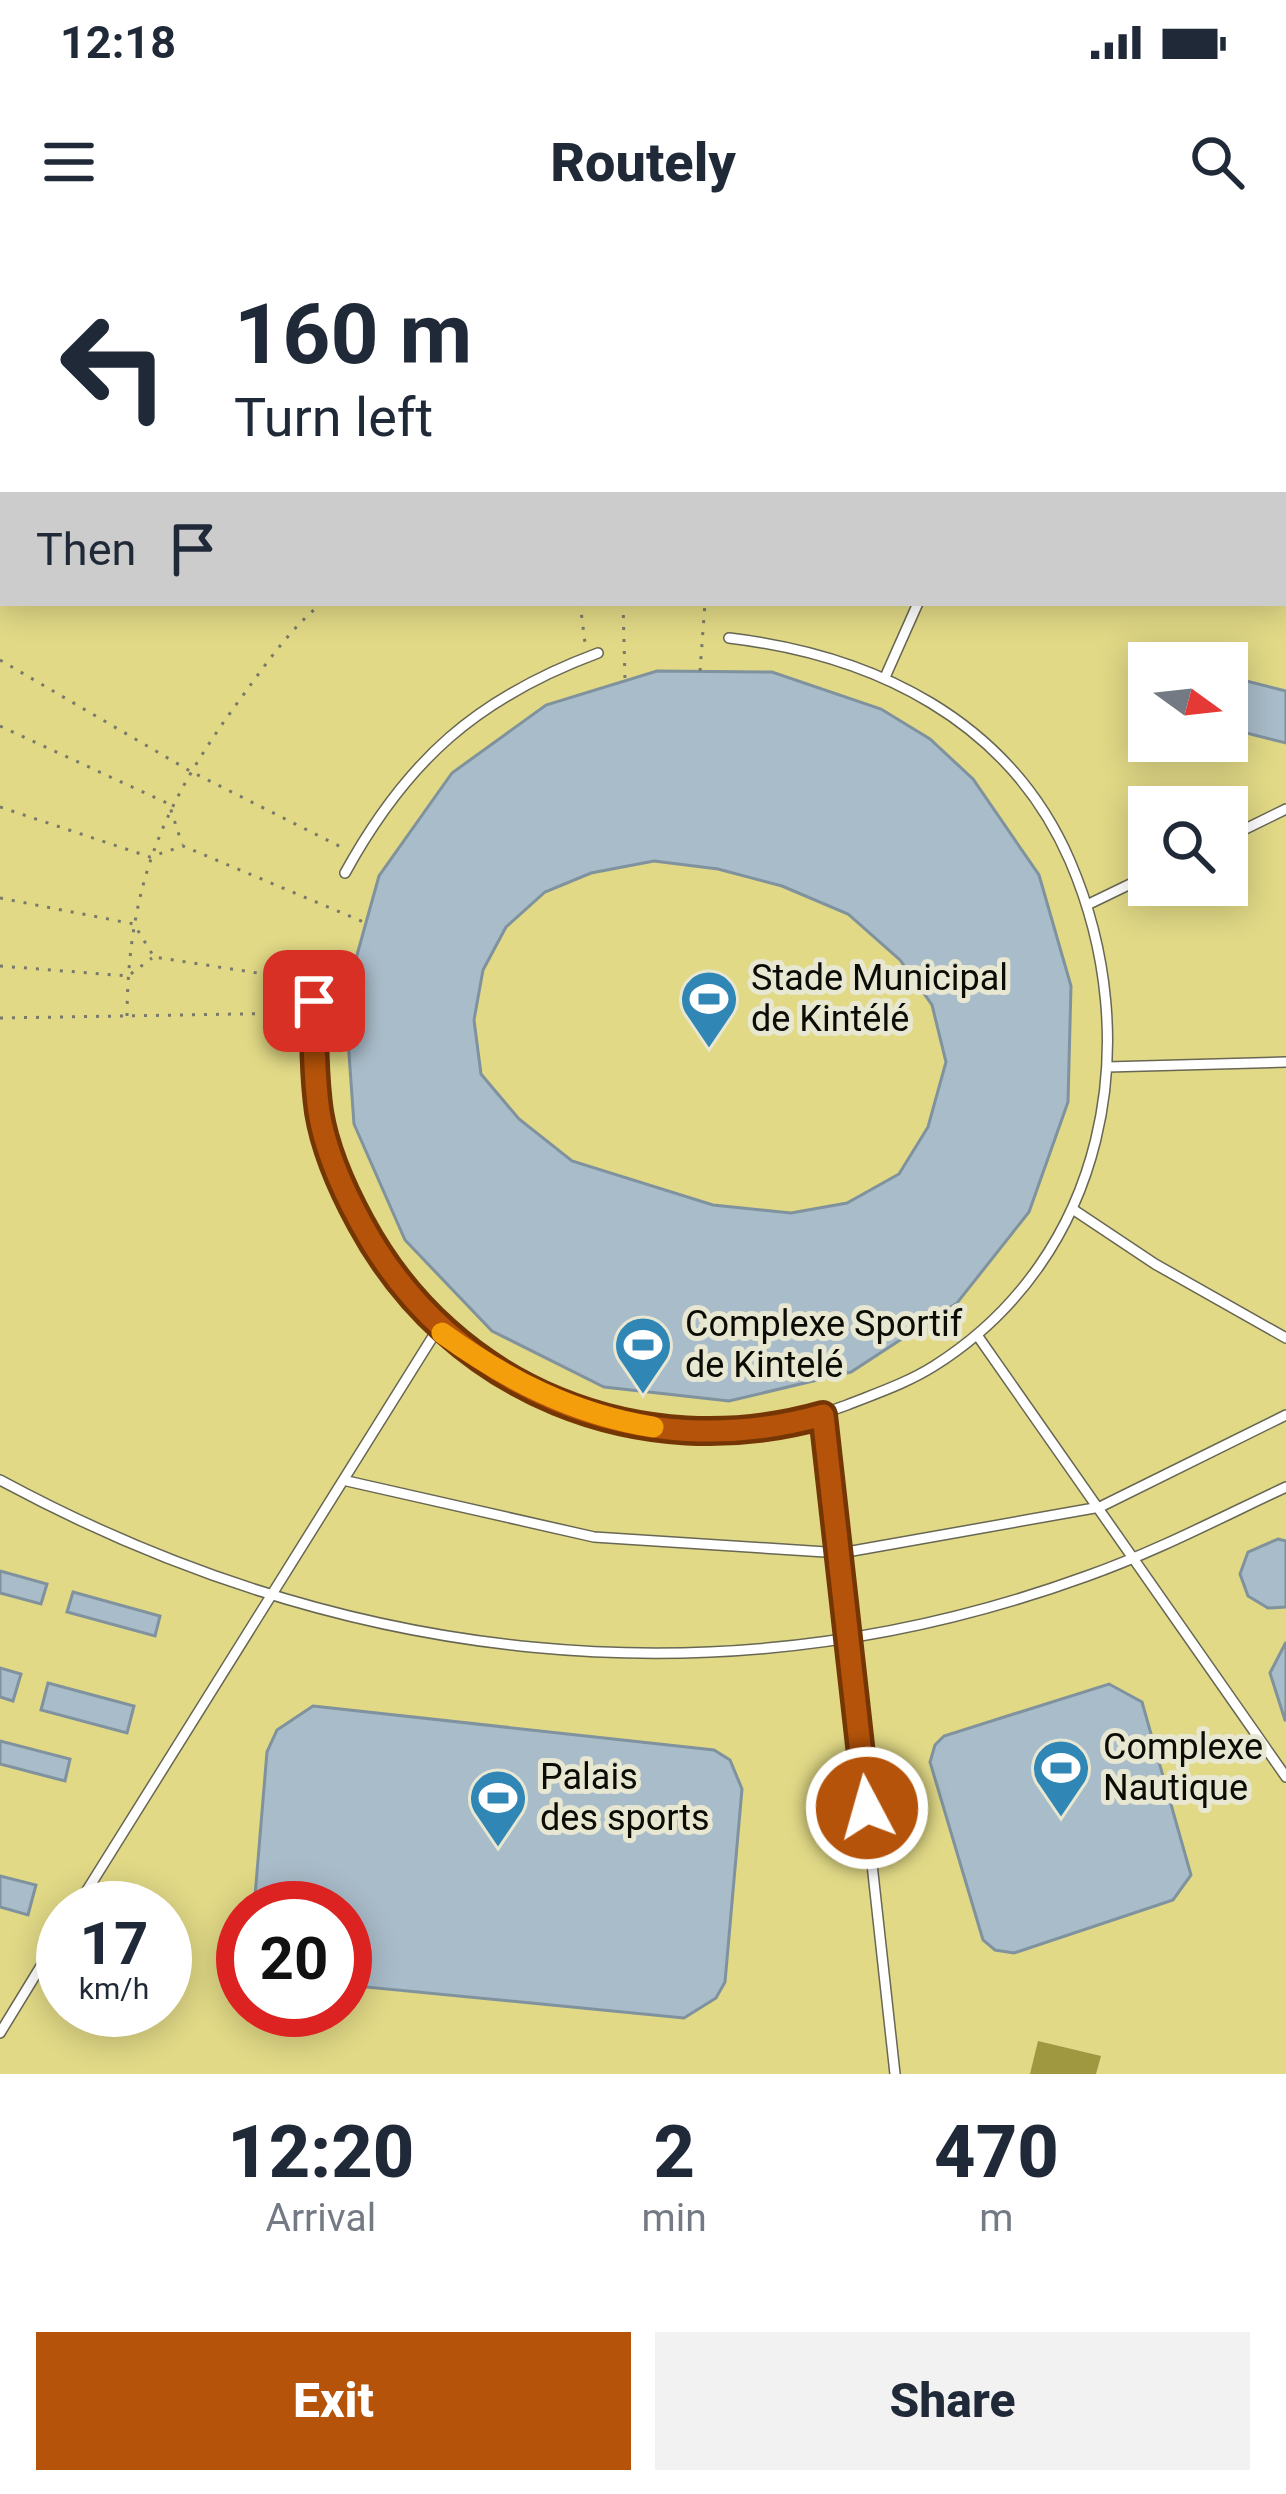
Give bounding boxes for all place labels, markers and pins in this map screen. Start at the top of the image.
pin [263,950,365,1052]
place label: Stade Municipal de Kintélé [751,957,1008,1040]
sports icon: Stade Municipal de Kintélé [678,968,740,1050]
place label: Complexe Sportif de Kintelé [685,1303,963,1386]
sports icon: Complexe Sportif de Kintelé [612,1314,674,1396]
place label: Complexe Nautique [1103,1726,1263,1809]
sports icon: Complexe Nautique [1030,1737,1092,1819]
place label: Palais des sports [540,1756,710,1839]
sports icon: Palais des sports [467,1767,529,1849]

